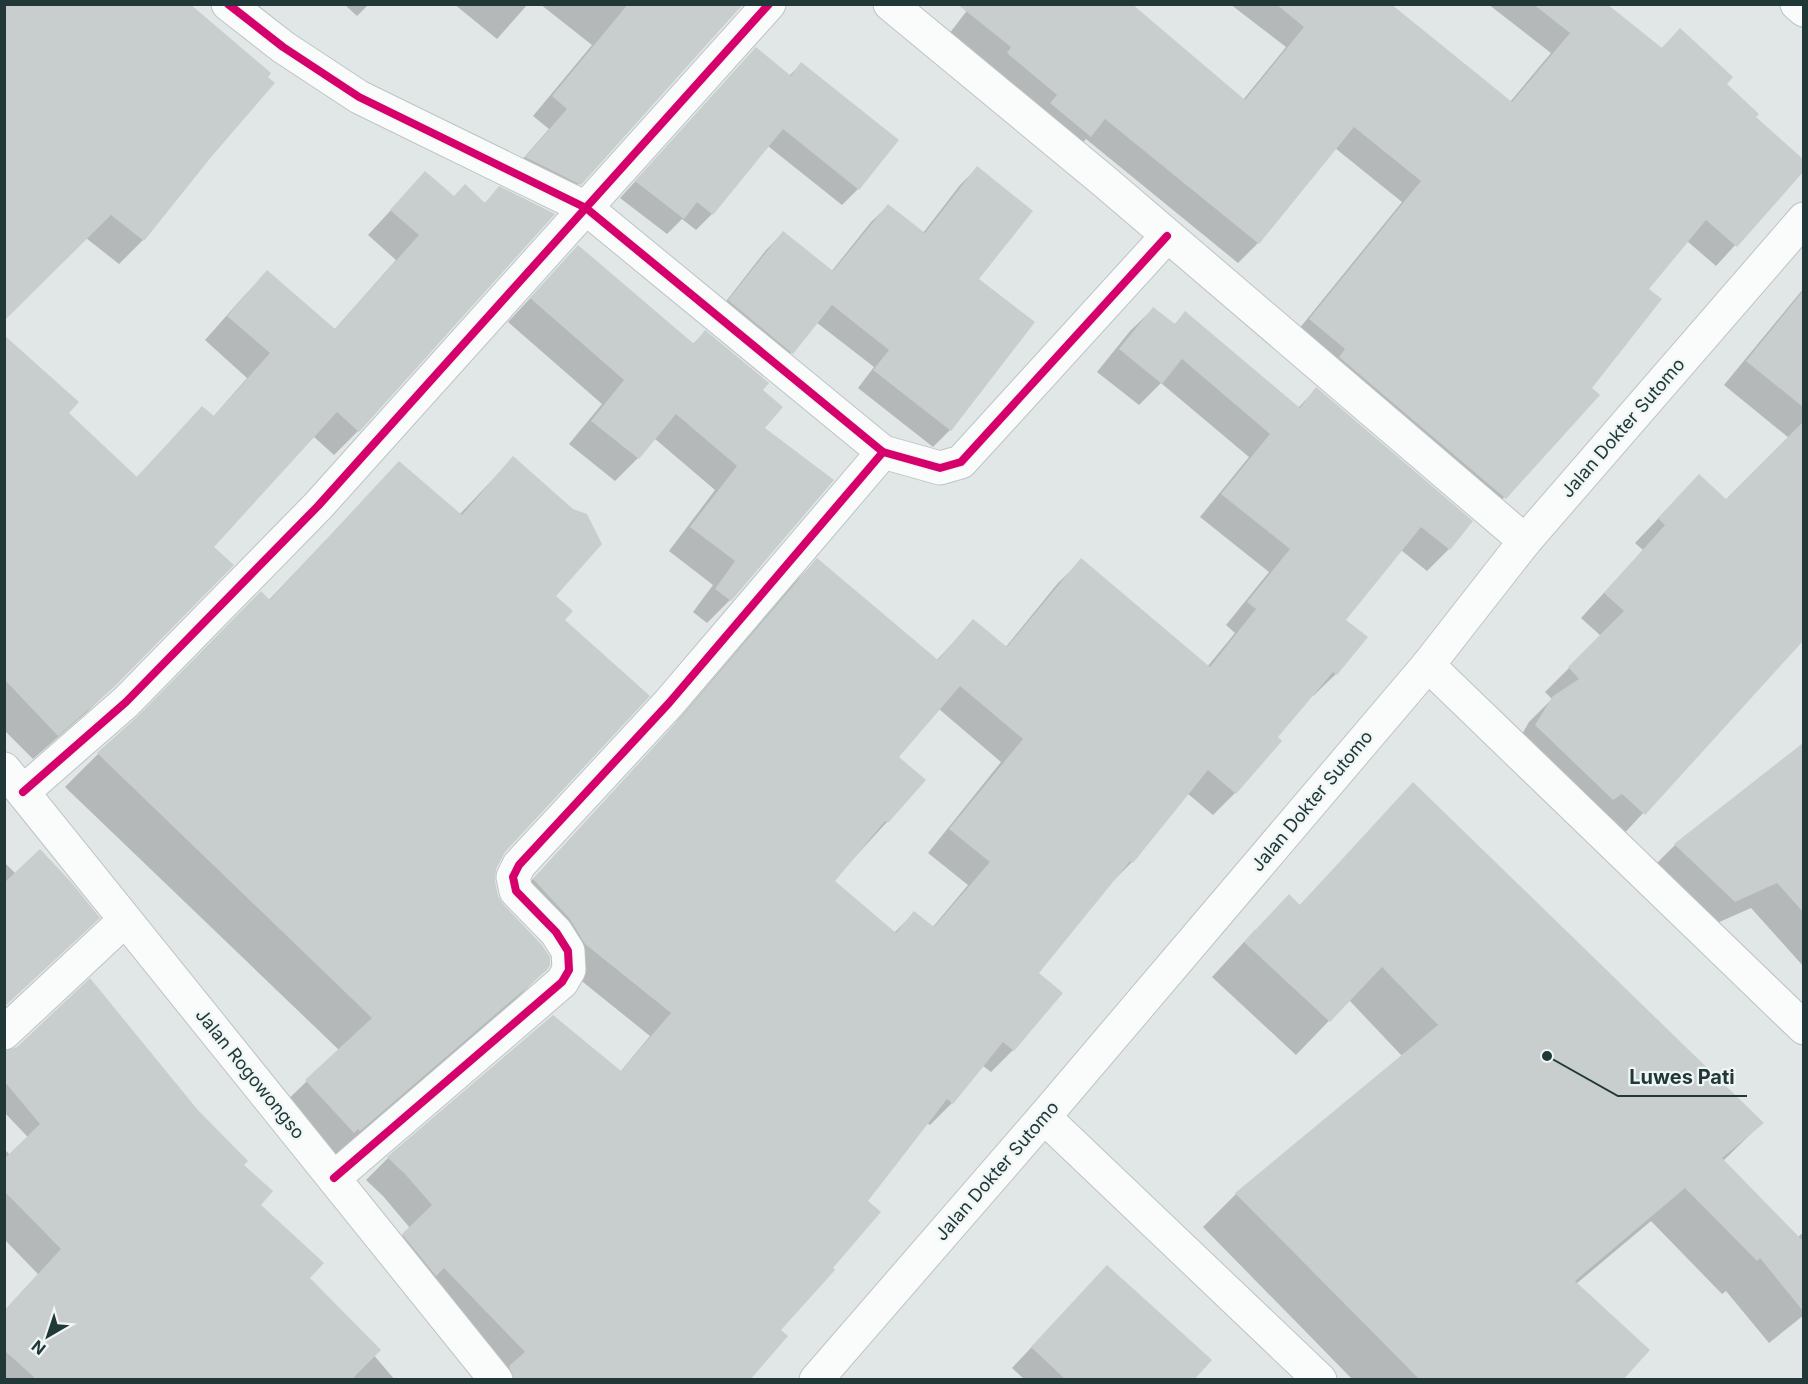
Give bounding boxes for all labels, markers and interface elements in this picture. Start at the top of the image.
street label: Jalan Dokter Sutomo [1556,354,1689,502]
street label: Jalan Dokter Sutomo [1247,726,1377,875]
street label: Jalan Rogowongso [191,1004,309,1143]
callout: Luwes Pati [1618,1058,1747,1096]
text: Luwes Pati [1629,1065,1735,1089]
street label: Jalan Dokter Sutomo [930,1097,1063,1245]
north arrow [18,1306,78,1366]
text: N [28,1336,50,1359]

